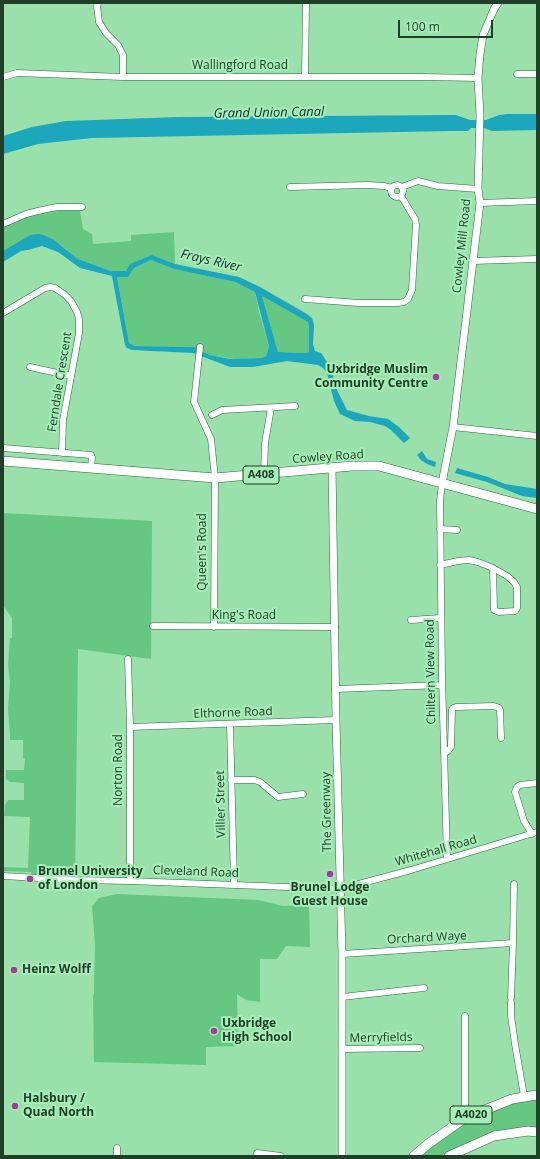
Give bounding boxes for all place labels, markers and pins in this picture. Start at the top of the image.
place label: Uxbridge Muslim Community Centre [314,363,428,391]
marker: Uxbridge Muslim Community Centre [431,372,441,382]
place label: Brunel University of London [38,865,143,893]
marker: Brunel Lodge Guest House [325,869,335,879]
marker: Brunel University of London [25,874,35,884]
place label: Brunel Lodge Guest House [291,881,369,909]
place label: Heinz Wolff [22,963,91,977]
marker: Heinz Wolff [9,965,19,975]
place label: Uxbridge High School [222,1017,292,1045]
marker: Uxbridge High School [209,1026,219,1036]
place label: Halsbury / Quad North [23,1092,94,1120]
marker: Halsbury / Quad North [10,1101,20,1111]

